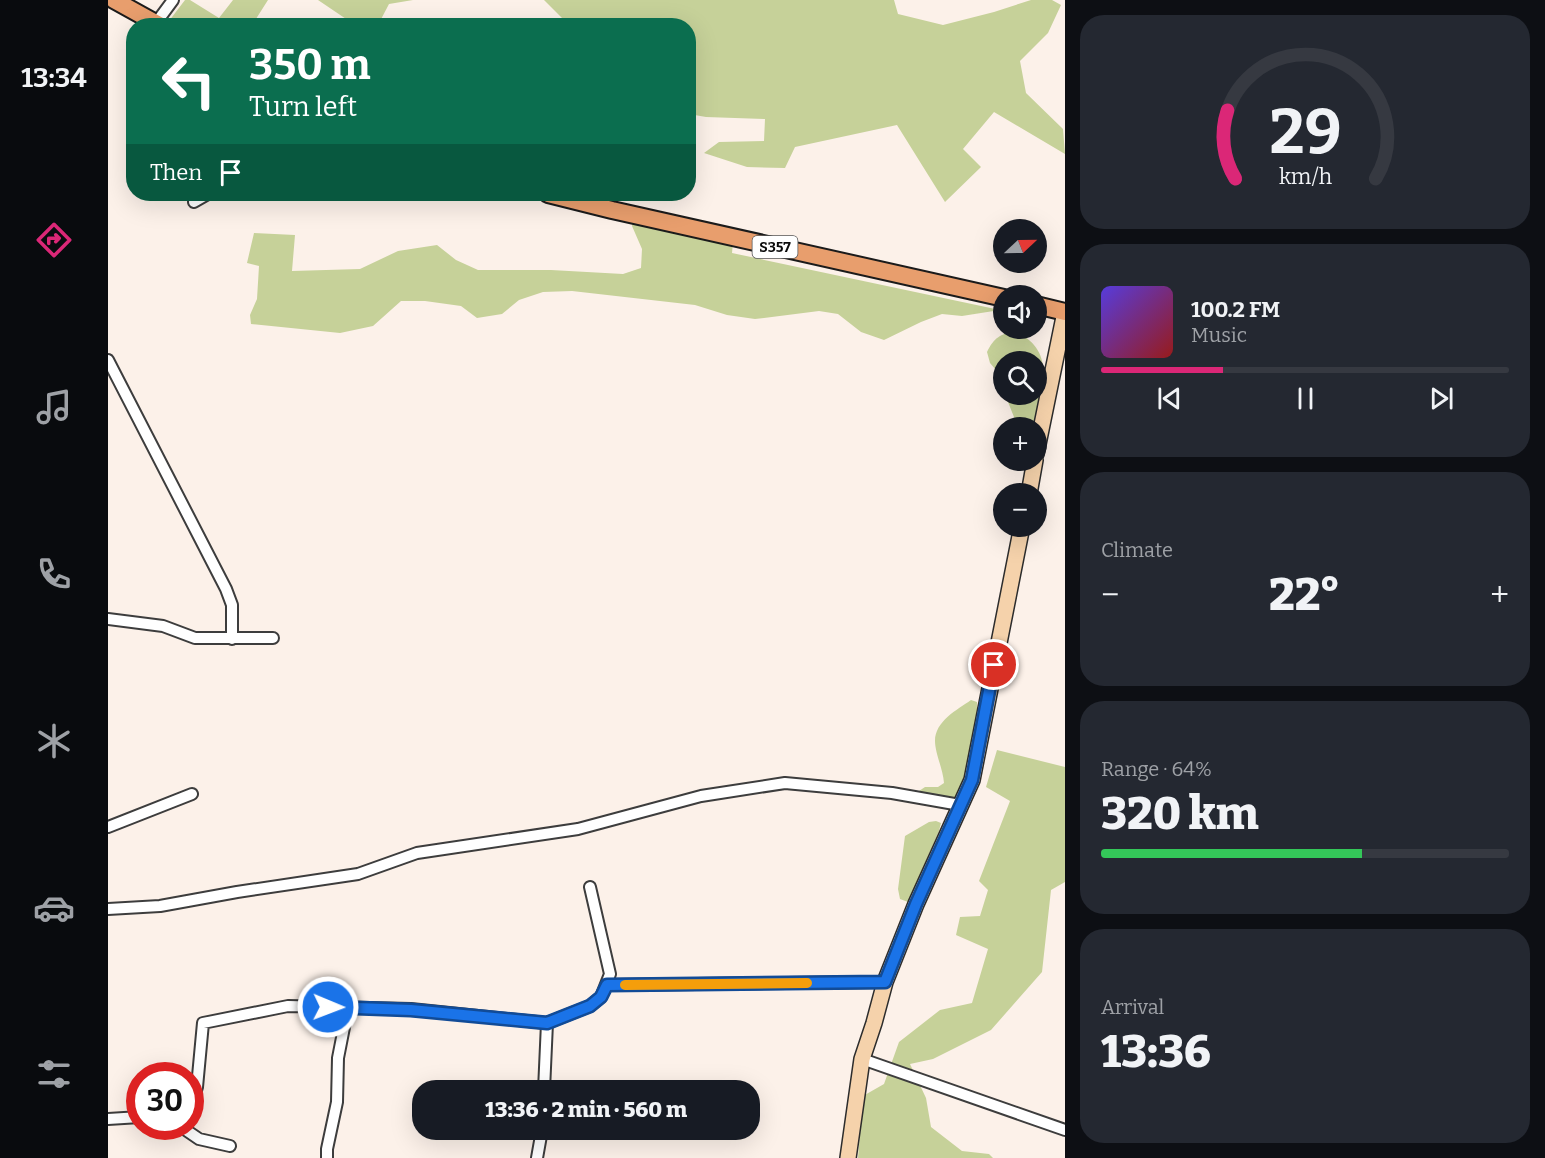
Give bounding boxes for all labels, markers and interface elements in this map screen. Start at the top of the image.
text: 350 m [249,40,370,90]
icon: left [150,42,228,120]
text: 13:34 [21,62,87,94]
text: Turn left [249,91,357,123]
text: 29 [1269,95,1341,170]
icon: arrive [214,156,247,189]
text: Then [150,159,202,186]
text: km/h [1278,164,1332,190]
icon: directions [33,219,75,261]
north arrow [993,219,1047,273]
map controls [993,219,1047,537]
road number: S357 [752,236,798,258]
button: sound [993,285,1047,339]
text: 100.2 FM [1191,296,1280,323]
text: Music [1191,323,1247,347]
button: search [993,351,1047,405]
icon: previous [1153,382,1186,415]
icon: pause [1289,382,1322,415]
icon: next [1425,382,1458,415]
icon: music [33,386,75,428]
button: + [993,417,1047,471]
button: − [993,483,1047,537]
text: Climate [1101,538,1173,562]
icon: phone [33,553,75,595]
text: 22° [1269,568,1340,622]
text: − [1101,575,1119,615]
text: + [1490,575,1509,615]
pin [968,639,1019,690]
icon: arrive [977,648,1010,681]
icon: climate [33,720,75,762]
text: Range · 64% [1101,757,1212,781]
text: 320 km [1101,787,1259,841]
icon: car [33,887,75,929]
position arrow [296,975,360,1039]
text: Arrival [1101,995,1164,1019]
text: 13:36 [1101,1025,1211,1079]
icon: filters [33,1053,75,1095]
speed limit sign: 30 [126,1062,204,1140]
text: 13:36 · 2 min · 560 m [485,1096,687,1123]

